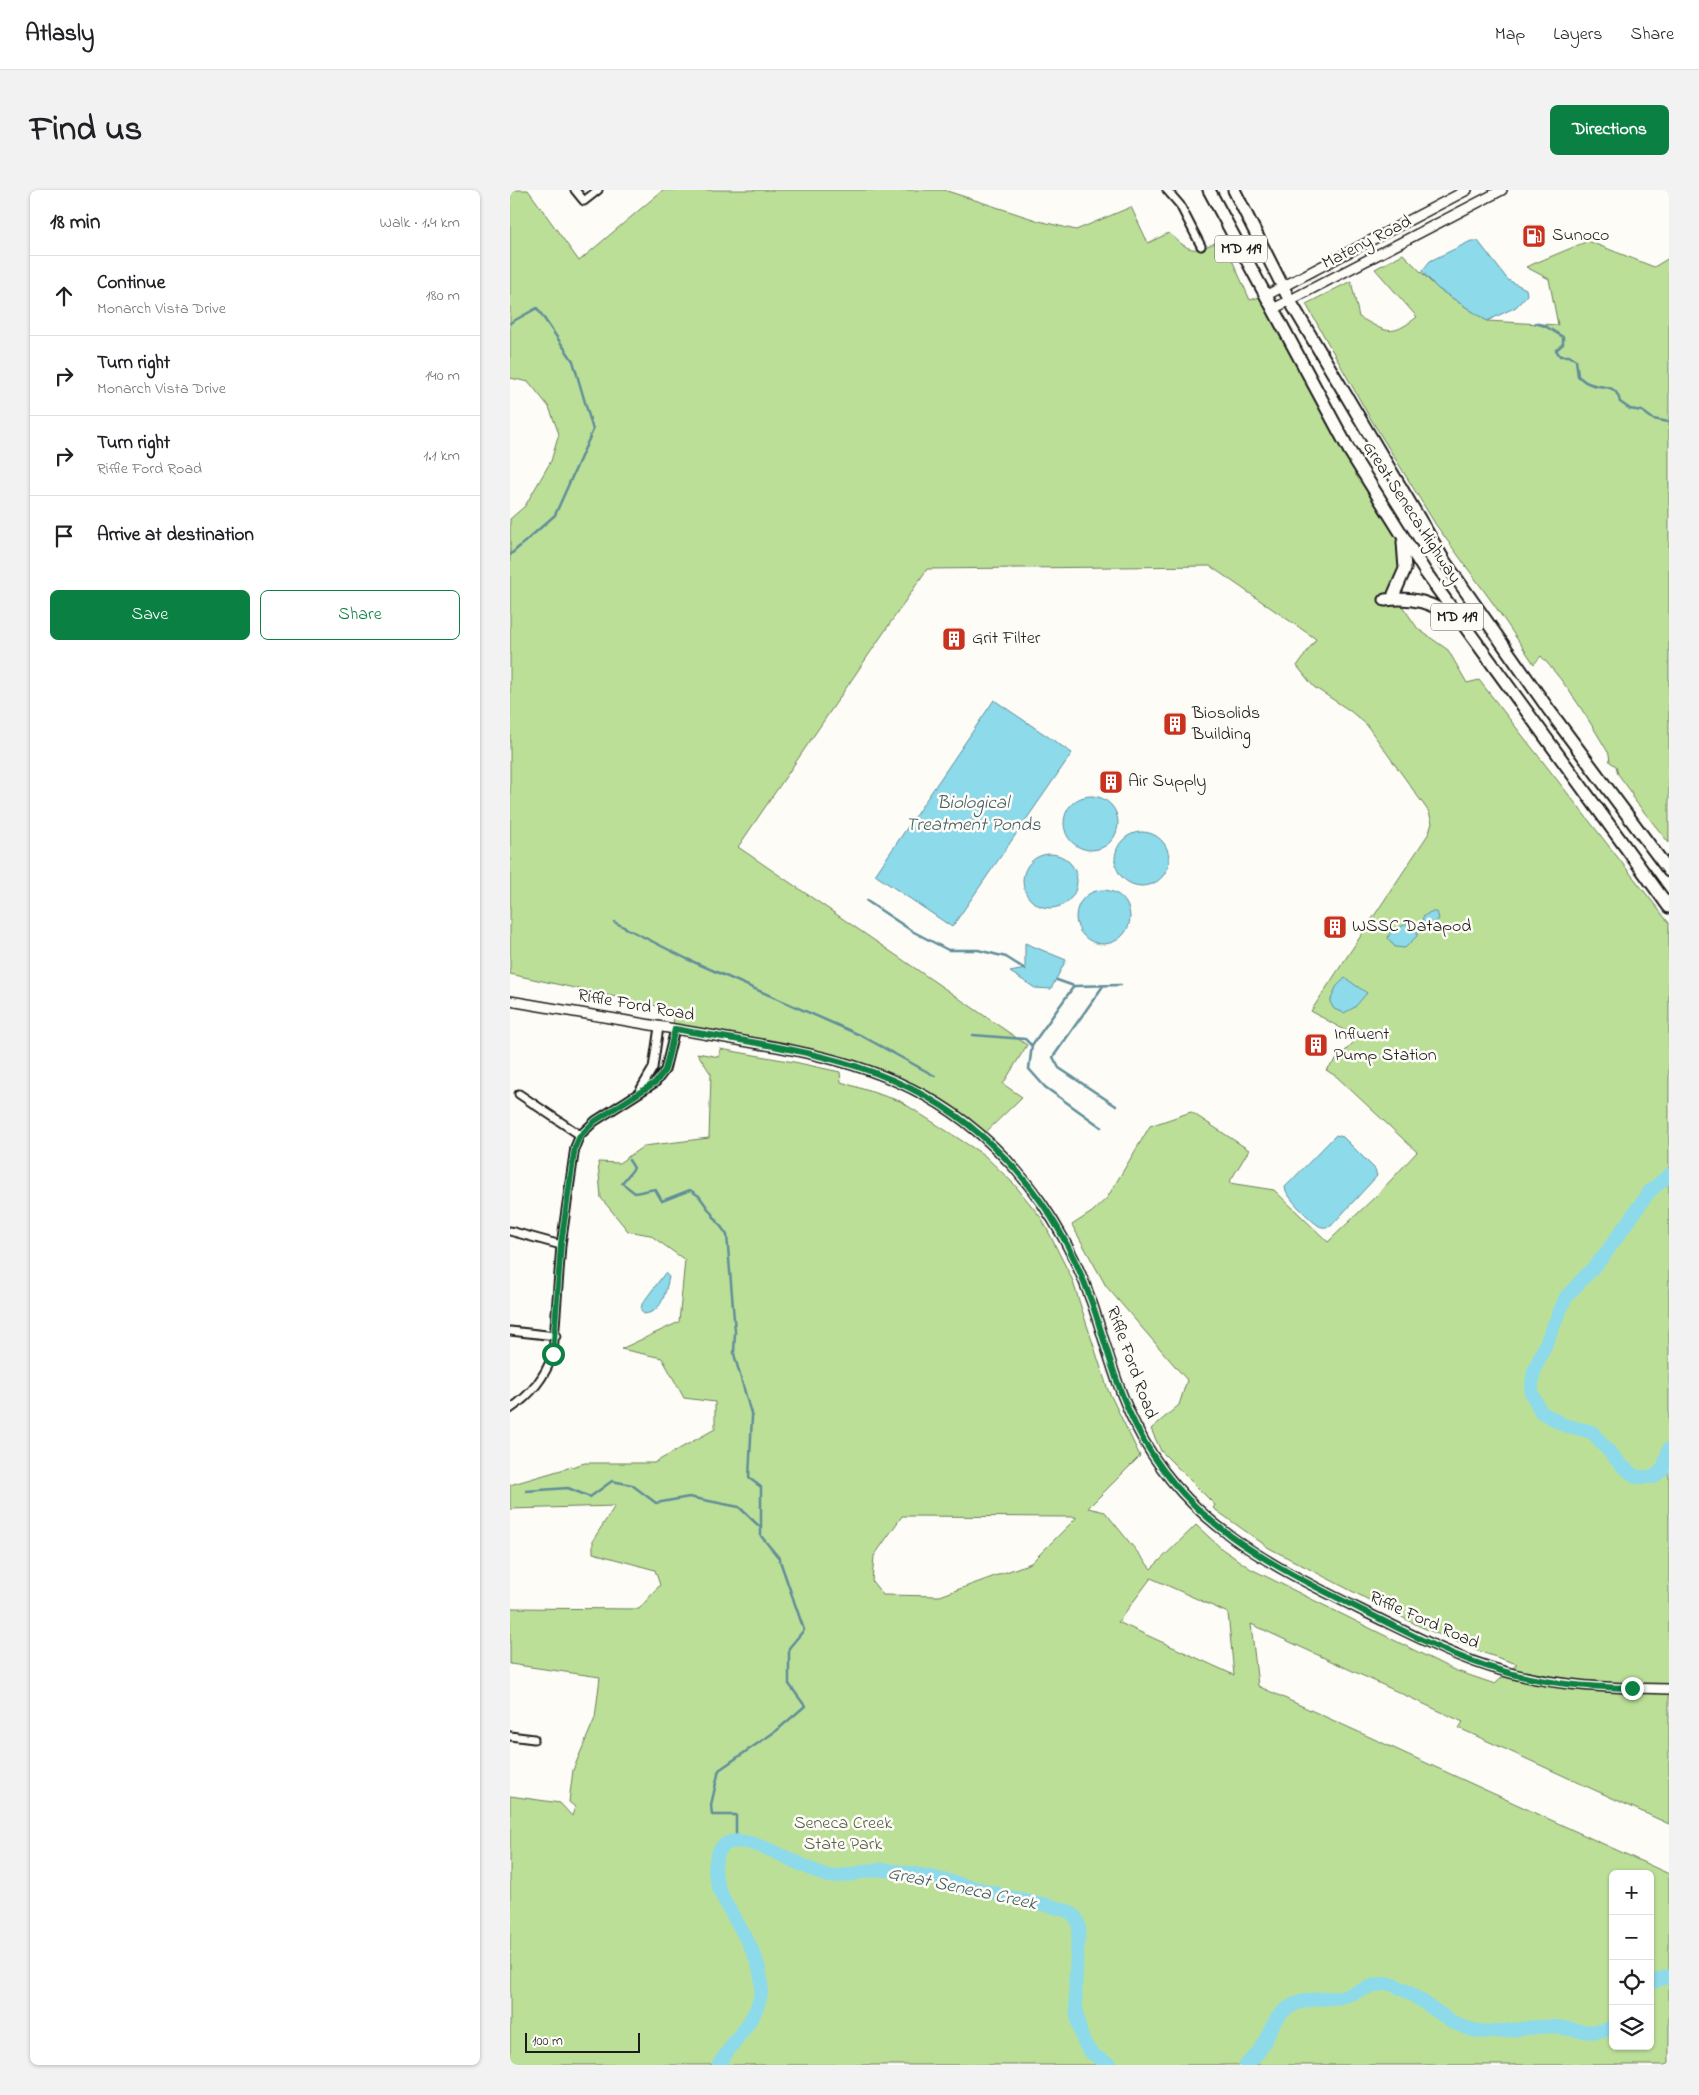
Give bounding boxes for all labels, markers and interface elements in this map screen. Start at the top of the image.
text: Atlasly [25,17,94,52]
text: Map [1495,22,1525,48]
text: Layers [1553,22,1603,48]
text: Share [1631,22,1674,48]
text: Find us [30,105,142,156]
button: Directions [1550,105,1669,155]
text: 18 min [50,208,100,238]
street label: Mateny Road [1318,209,1416,277]
text: Walk · 1.4 km [379,211,460,235]
fuel station icon: Sunoco [1521,223,1547,249]
place label: Sunoco [1552,223,1609,249]
road number: MD 119 [1215,236,1267,262]
text: Continue [97,270,165,297]
icon: ahead [50,282,78,310]
text: 180 m [426,284,460,308]
text: Monarch Vista Drive [97,297,226,321]
text: Turn right [97,350,170,377]
icon: right [50,362,78,390]
text: 140 m [425,364,460,388]
text: Monarch Vista Drive [97,377,226,401]
text: Turn right [97,430,170,457]
street label: Great Seneca Highway [1354,437,1467,590]
icon: right [50,442,78,470]
text: 1.1 km [423,444,460,468]
text: Riffle Ford Road [97,457,202,481]
icon: arrive [50,522,78,550]
text: Arrive at destination [97,522,254,549]
button: Save [50,590,250,640]
button: Share [260,590,460,640]
road number: MD 119 [1431,604,1483,631]
building icon: Grit Filter [941,626,967,652]
place label: Grit Filter [972,626,1041,652]
place label: Biosolids Building [1191,701,1260,749]
building icon: Biosolids Building [1162,711,1188,737]
building icon: Air Supply [1098,769,1124,795]
place label: Air Supply [1128,769,1206,795]
water label: Biological Treatment Ponds [905,790,1041,839]
building icon: WSSC Datapod [1322,914,1348,940]
place label: WSSC Datapod [1352,914,1471,940]
street label: Riffle Ford Road [576,983,696,1029]
place label: Influent Pump Station [1334,1022,1437,1069]
building icon: Influent Pump Station [1303,1032,1329,1058]
street label: Riffle Ford Road [1099,1303,1163,1423]
route start [542,1343,565,1366]
street label: Riffle Ford Road [1365,1585,1483,1657]
route end [1621,1677,1644,1700]
park label: Seneca Creek State Park [794,1811,892,1858]
water label: Great Seneca Creek [885,1860,1040,1918]
map controls [1609,1870,1654,2050]
button: + [1609,1870,1654,1915]
button: − [1609,1915,1654,1960]
button: locate [1609,1960,1654,2005]
button: layers [1609,2005,1654,2050]
scale bar [525,2030,640,2053]
text: 100 m [532,2031,563,2052]

